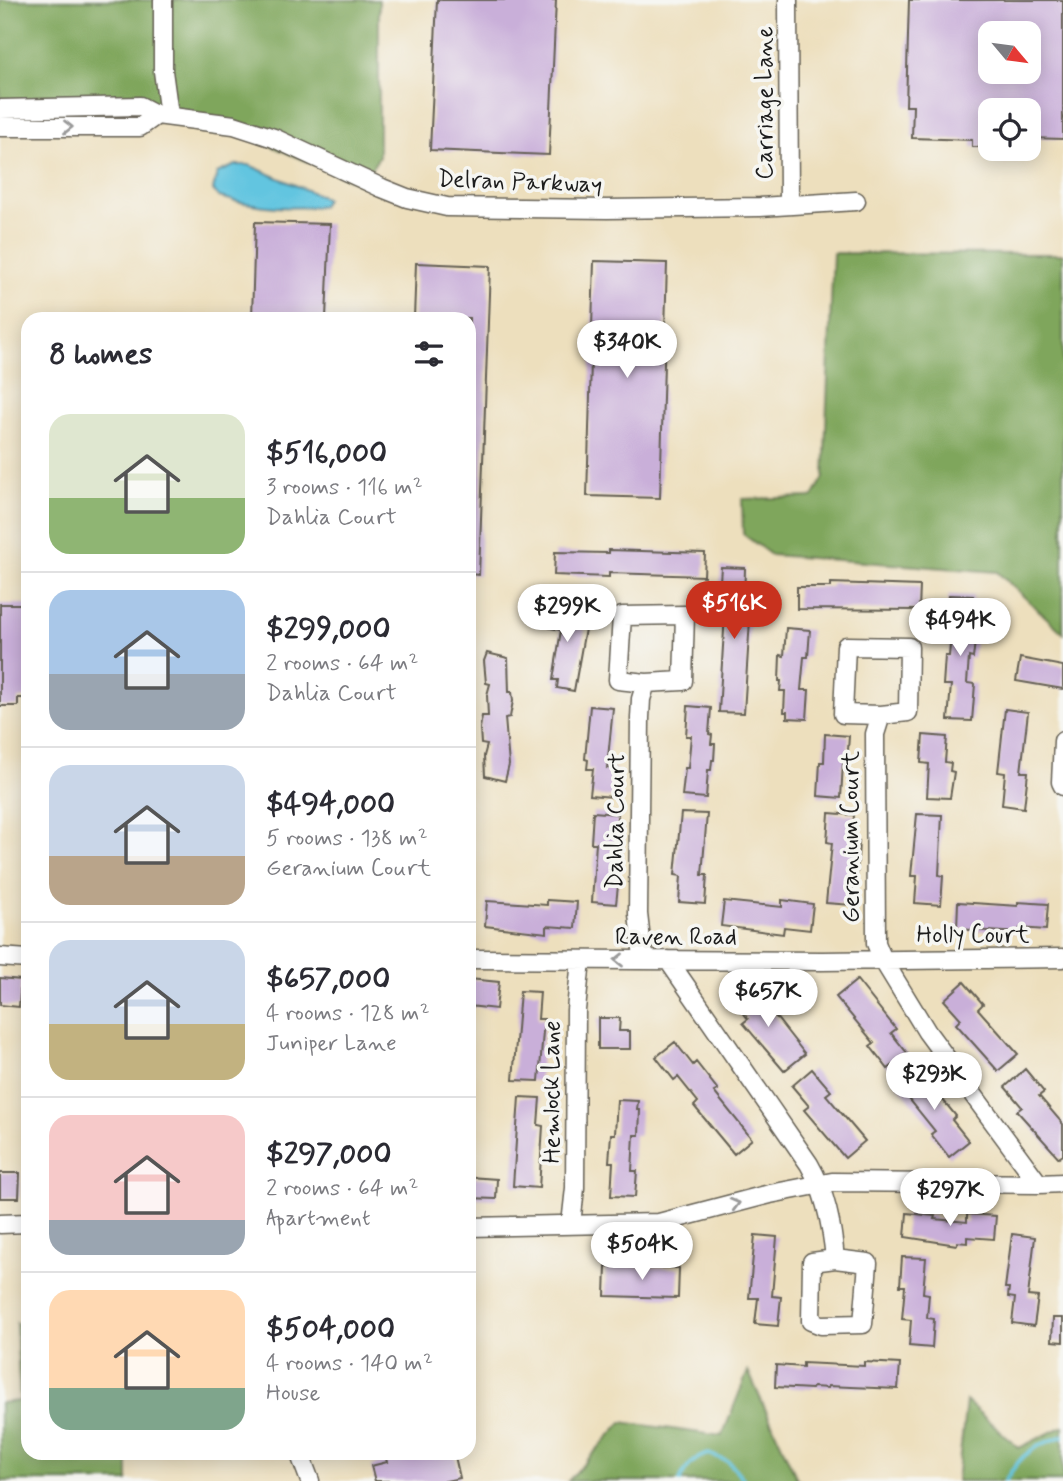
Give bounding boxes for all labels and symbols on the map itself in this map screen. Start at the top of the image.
north arrow [978,21,1041,84]
street label: Carriage Lane [750,26,781,180]
one-way arrow [63,119,74,135]
street label: Delran Parkway [437,164,603,201]
pin: $340K [578,320,676,380]
pin: $516K [685,582,783,641]
pin: $299K [518,584,616,644]
pin: $494K [911,598,1009,658]
street label: Geranium Court [836,751,867,923]
street label: Dahlia Court [600,753,633,889]
street label: Holly Court [917,920,1030,951]
street label: Raven Road [615,922,737,953]
one-way arrow [613,952,623,968]
pin: $657K [719,970,817,1029]
street label: Hemlock Lane [537,1020,568,1164]
pin: $293K [885,1052,983,1112]
pin: $297K [901,1168,999,1228]
one-way arrow [729,1198,741,1212]
pin: $504K [593,1222,691,1282]

